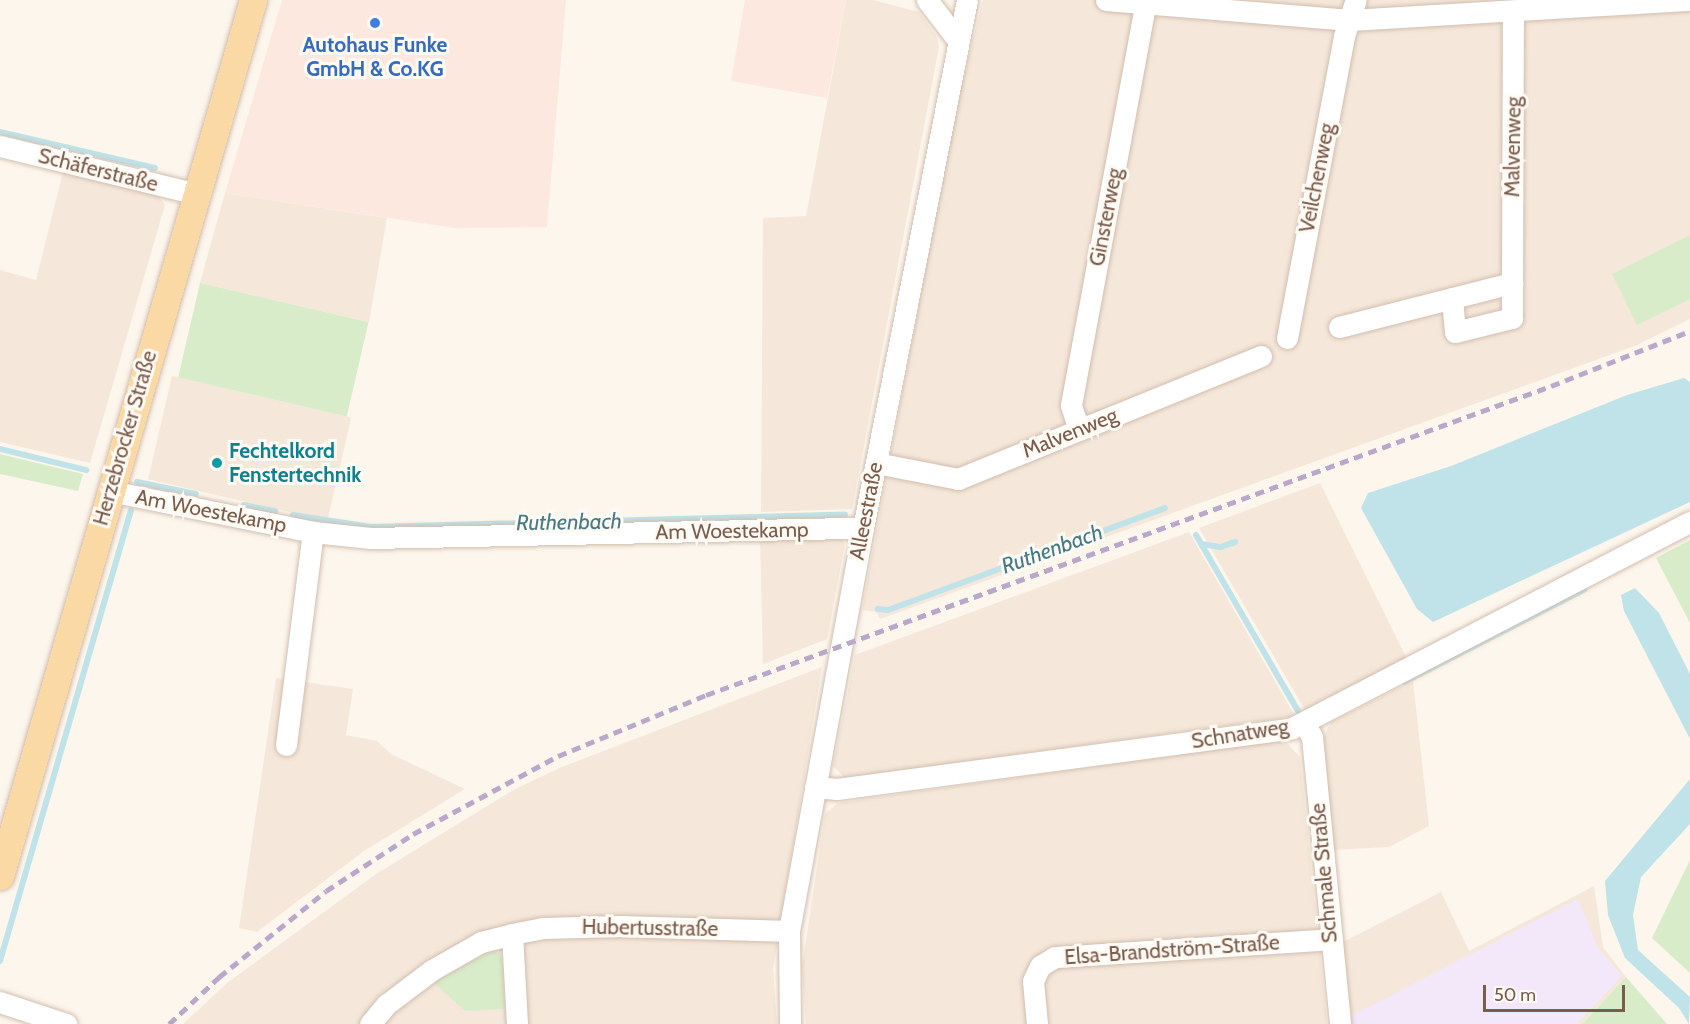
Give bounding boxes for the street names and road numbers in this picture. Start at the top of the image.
street label: Malvenweg [1500,96,1526,198]
street label: Veilchenweg [1294,121,1340,235]
street label: Schäferstraße [36,143,160,197]
street label: Ginsterweg [1084,166,1128,268]
street label: Herzebrocker Straße [88,348,162,528]
street label: Malvenweg [1019,402,1121,464]
street label: Alleestraße [844,460,888,562]
street label: Am Woestekamp [133,484,289,538]
street label: Am Woestekamp [655,517,809,545]
street label: Schnatweg [1190,714,1290,754]
street label: Schmale Straße [1305,802,1343,944]
street label: Hubertusstraße [582,914,718,942]
street label: Elsa-Brandström-Straße [1064,930,1280,970]

